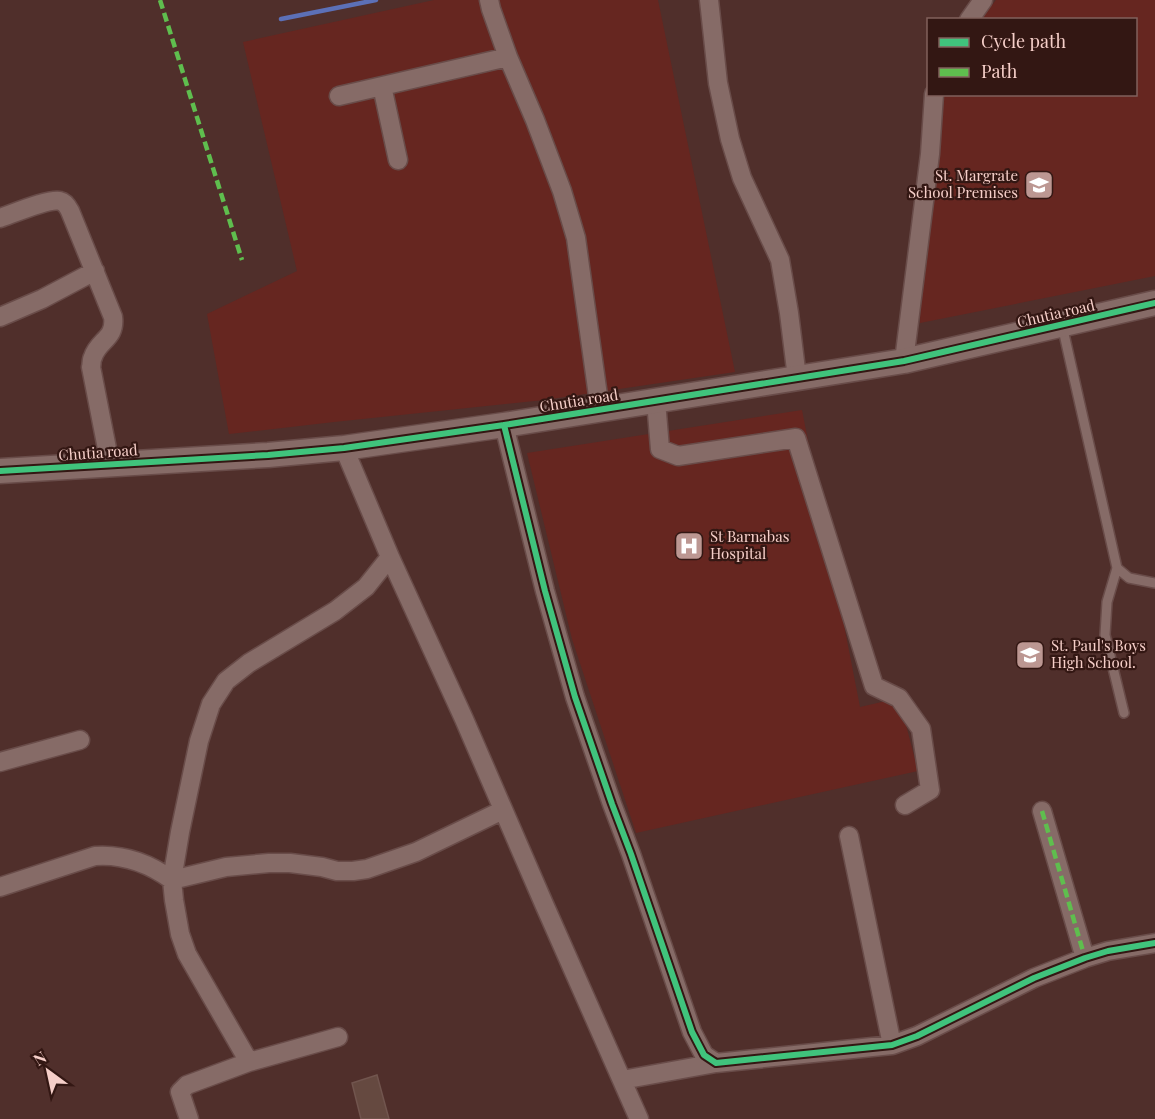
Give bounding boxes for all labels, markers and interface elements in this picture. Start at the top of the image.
legend [927,18,1137,96]
text: Cycle path [981,29,1066,53]
text: Path [981,59,1018,83]
place label: St. Margrate School Premises [908,165,1018,202]
school or university icon: St. Margrate School Premises [1023,169,1055,201]
street label: Chutia road [1015,294,1097,332]
street label: Chutia road [538,384,620,416]
street label: Chutia road [58,439,138,465]
place label: St Barnabas Hospital [710,526,789,563]
hospital icon: St Barnabas Hospital [673,530,705,562]
place label: St. Paul's Boys High School. [1051,635,1146,672]
school or university icon: St. Paul's Boys High School. [1014,639,1046,671]
north arrow [18,1041,78,1101]
text: N [29,1046,50,1070]

